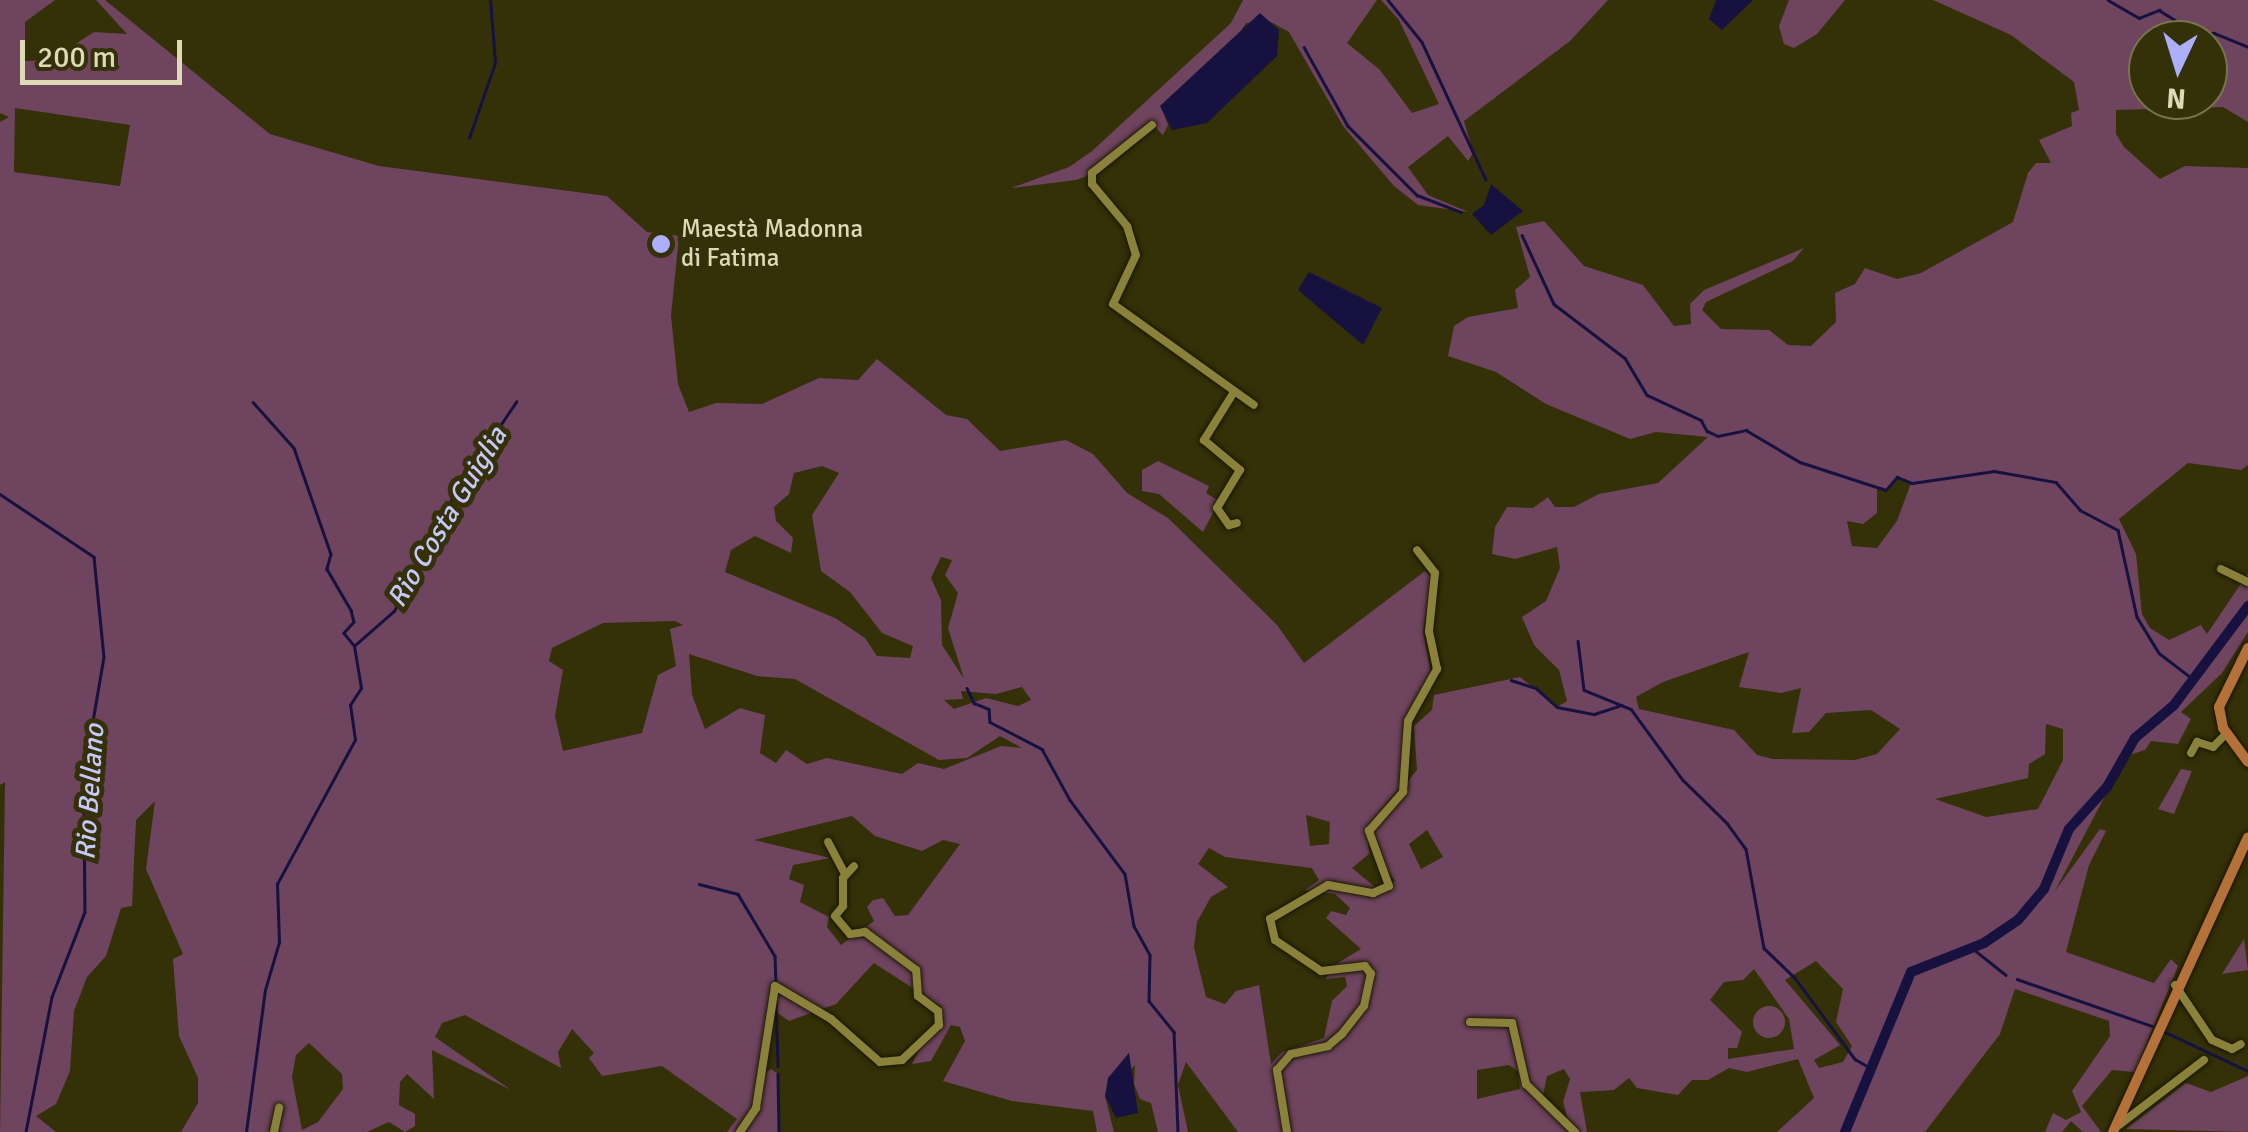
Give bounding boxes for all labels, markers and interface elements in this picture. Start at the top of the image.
scale bar [25,20,188,82]
north arrow [2128,20,2228,120]
text: 200 m [37,39,116,76]
text: N [2165,80,2187,116]
place label: Maestà Madonna di Fatima [681,215,863,274]
marker: Maestà Madonna di Fatima [650,233,672,255]
water label: Rio Costa Guiglia [380,421,514,613]
water label: Rio Bellano [68,723,112,861]

